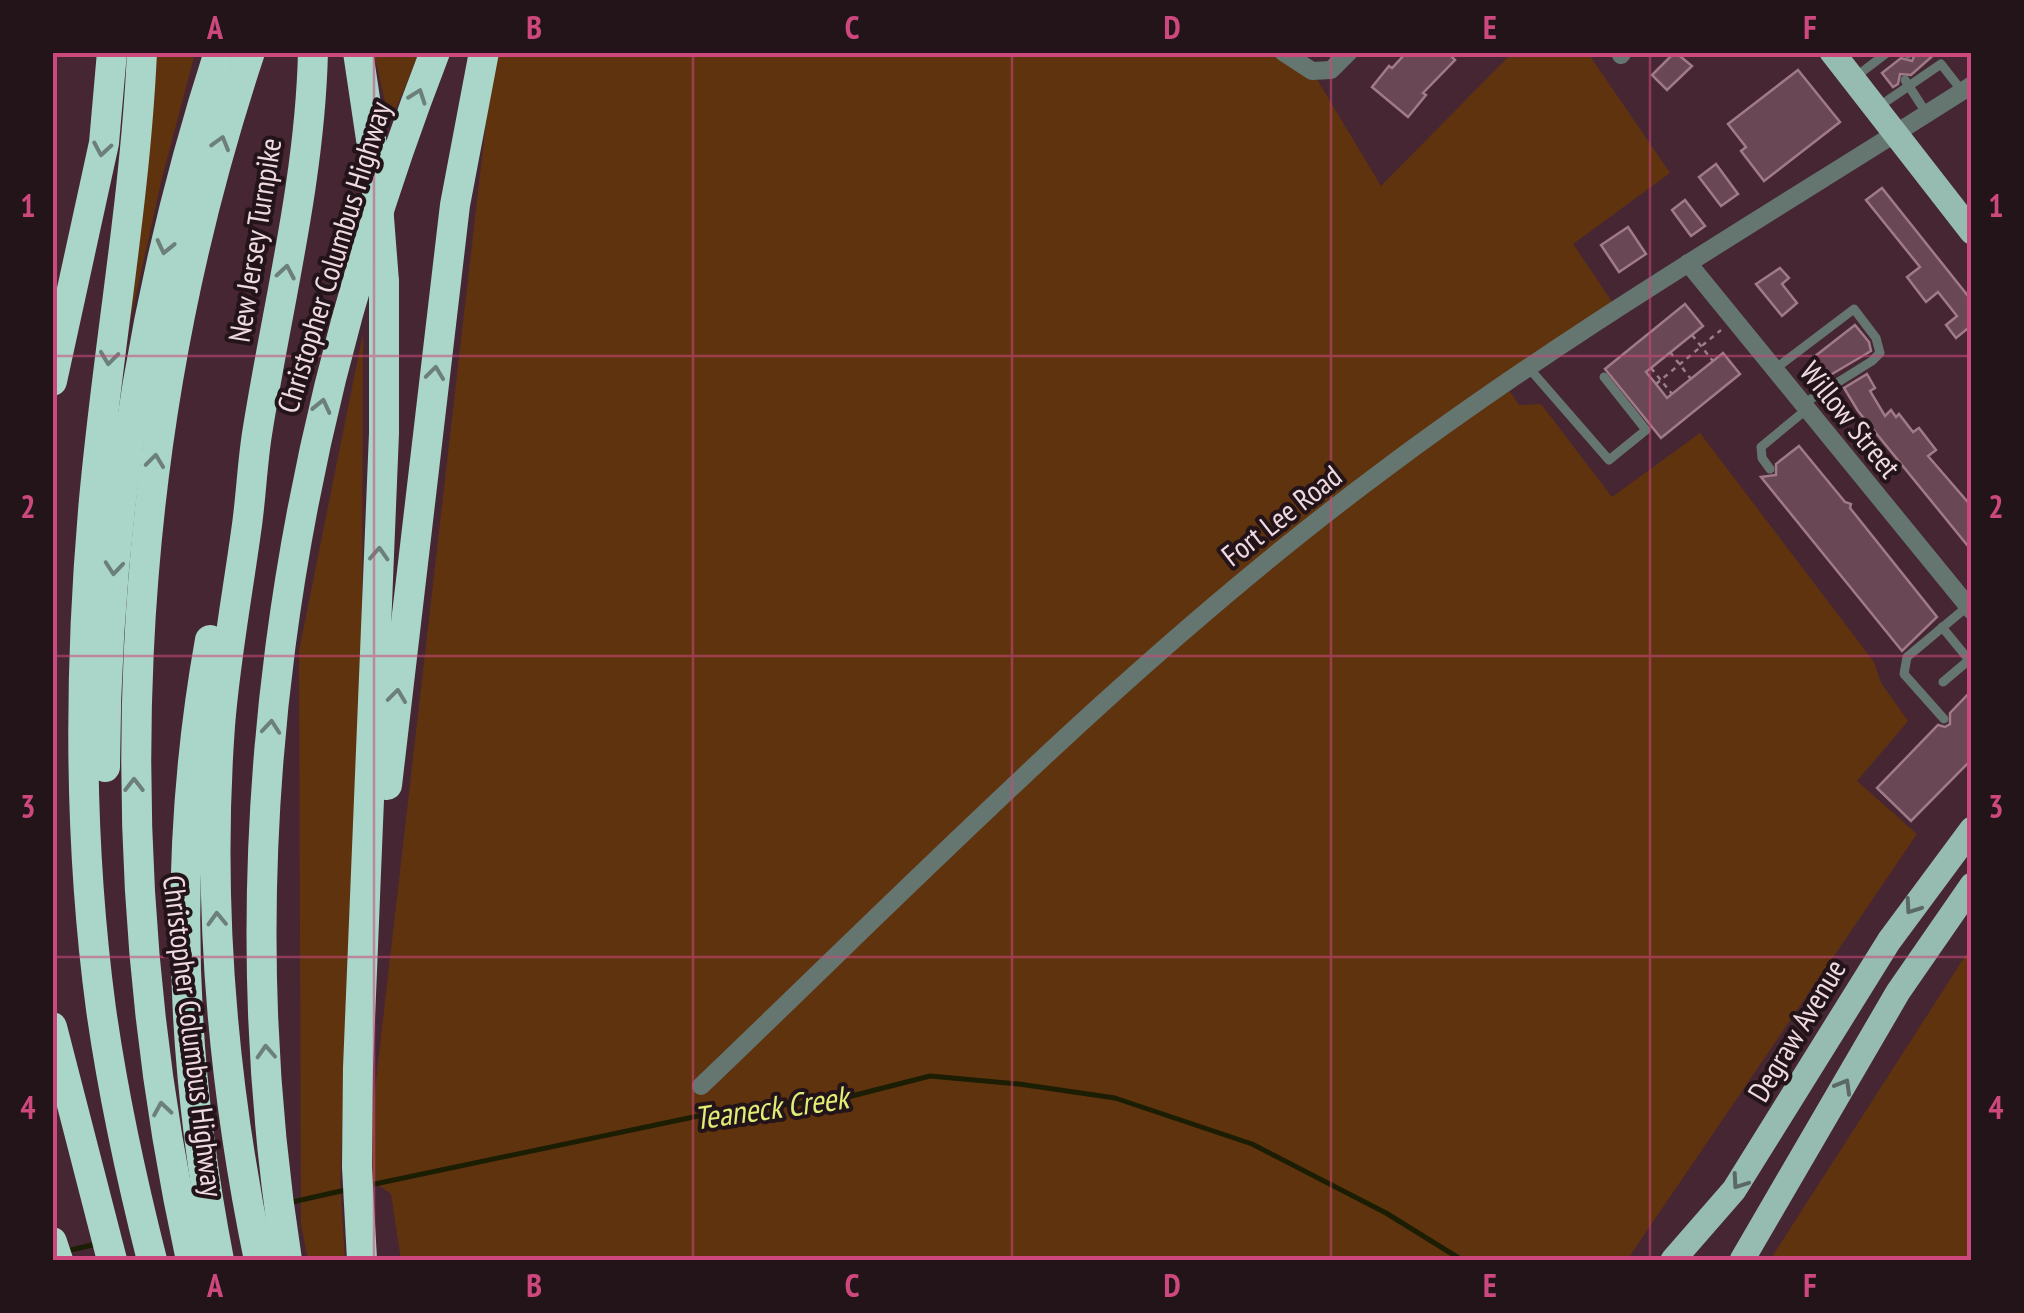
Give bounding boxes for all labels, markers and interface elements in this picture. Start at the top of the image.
text: A [206,6,224,48]
text: B [526,6,542,48]
text: C [845,6,860,48]
text: D [1163,6,1181,48]
text: E [1483,6,1497,48]
text: F [1803,6,1817,48]
one-way arrow [406,88,426,106]
street label: Christopher Columbus Highway [267,96,399,417]
one-way arrow [210,135,231,152]
street label: New Jersey Turnpike [219,135,289,345]
one-way arrow [92,141,113,158]
text: 1 [20,184,36,226]
text: 1 [1988,184,2004,226]
one-way arrow [156,239,177,256]
one-way arrow [275,264,296,281]
one-way arrow [99,350,120,366]
street label: Willow Street [1792,353,1910,486]
one-way arrow [424,365,445,381]
one-way arrow [310,398,331,415]
one-way arrow [144,453,165,469]
street label: Fort Lee Road [1213,456,1349,574]
text: 2 [20,485,36,527]
text: 2 [1988,485,2004,527]
one-way arrow [368,546,389,562]
one-way arrow [104,561,125,577]
one-way arrow [386,688,407,704]
one-way arrow [260,718,282,734]
one-way arrow [124,777,145,793]
text: 3 [20,785,36,827]
text: 3 [1988,785,2004,827]
street label: Christopher Columbus Highway [155,873,233,1200]
one-way arrow [1906,895,1924,914]
one-way arrow [206,911,227,927]
street label: Degraw Avenue [1738,952,1854,1108]
one-way arrow [256,1043,277,1059]
water label: Teaneck Creek [691,1075,854,1139]
one-way arrow [1832,1079,1852,1097]
text: 4 [20,1086,36,1128]
text: 4 [1988,1086,2004,1128]
one-way arrow [153,1100,174,1117]
one-way arrow [1733,1170,1751,1189]
text: A [206,1264,224,1306]
text: B [526,1264,542,1306]
text: C [845,1264,860,1306]
text: D [1163,1264,1181,1306]
text: E [1483,1264,1497,1306]
text: F [1803,1264,1817,1306]

